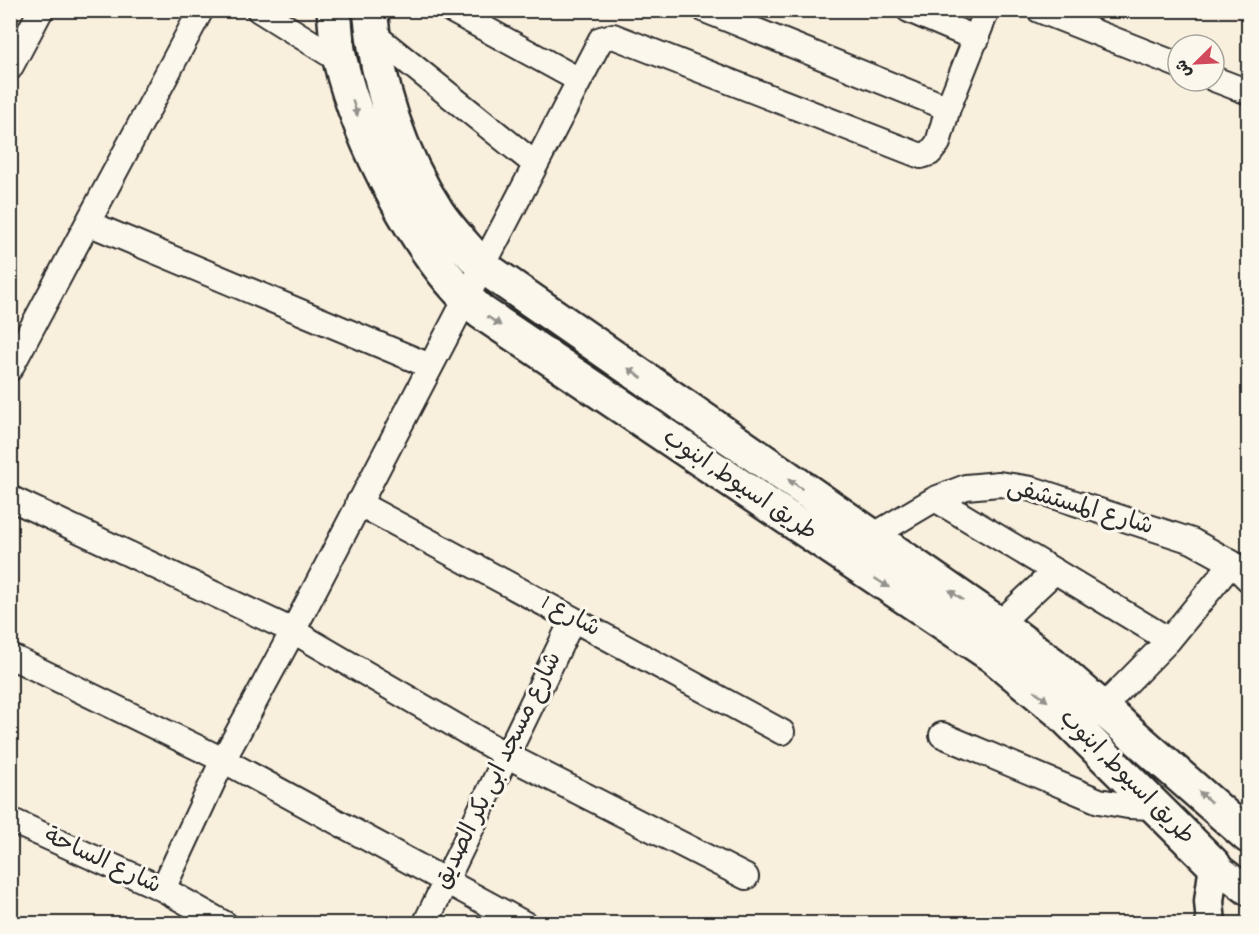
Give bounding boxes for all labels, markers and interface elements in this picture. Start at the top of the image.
north arrow [1166,33,1226,93]
text: ش [1170,55,1199,81]
one-way arrow [351,99,360,117]
one-way arrow [486,315,502,327]
one-way arrow [628,367,644,379]
street label: طريق اسيوط, ابنوب [655,422,823,550]
street label: شارع المستشفى [1003,471,1157,545]
one-way arrow [788,478,804,490]
one-way arrow [874,577,890,589]
street label: شارع 1 [534,587,606,647]
one-way arrow [948,590,964,601]
street label: شارع مسجد ابى بكر الصديق [427,647,571,895]
one-way arrow [1033,689,1049,702]
street label: طريق اسيوط, ابنوب [1050,702,1202,854]
one-way arrow [1197,790,1212,804]
street label: شارع الساحة [38,820,166,904]

